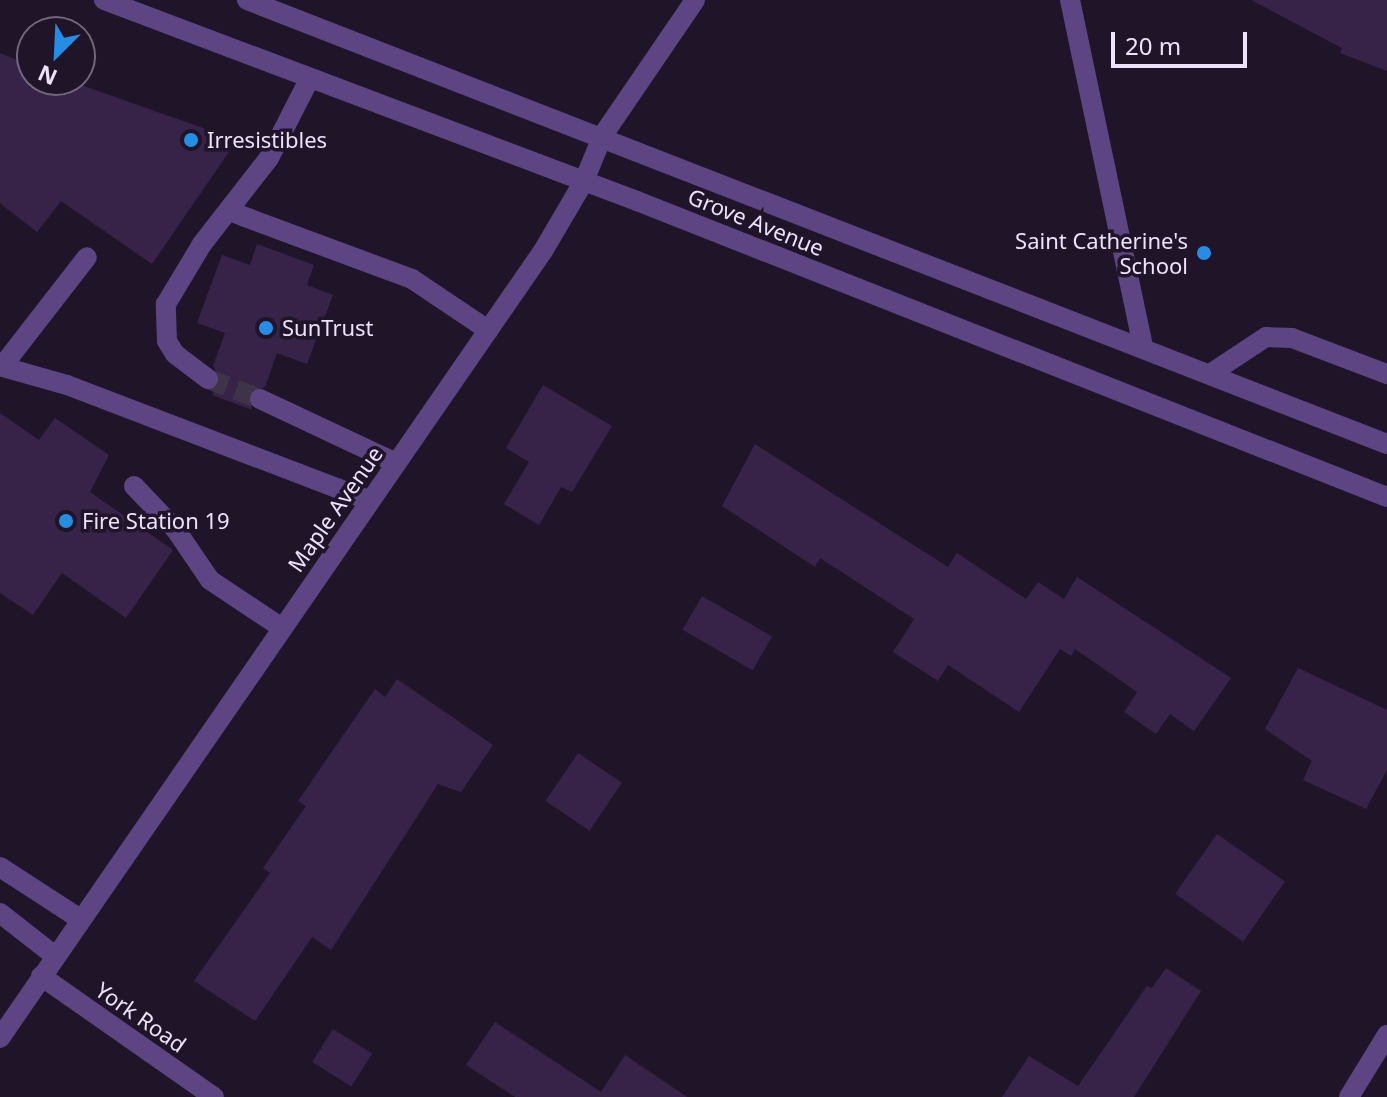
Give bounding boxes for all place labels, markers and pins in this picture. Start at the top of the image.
place label: Irresistibles [207,127,327,153]
marker: Irresistibles [182,131,200,149]
place label: Saint Catherine's School [1015,227,1188,278]
marker: Saint Catherine's School [1195,244,1213,262]
place label: SunTrust [282,315,374,341]
marker: SunTrust [257,319,275,337]
place label: Fire Station 19 [82,508,230,534]
marker: Fire Station 19 [57,512,75,530]

